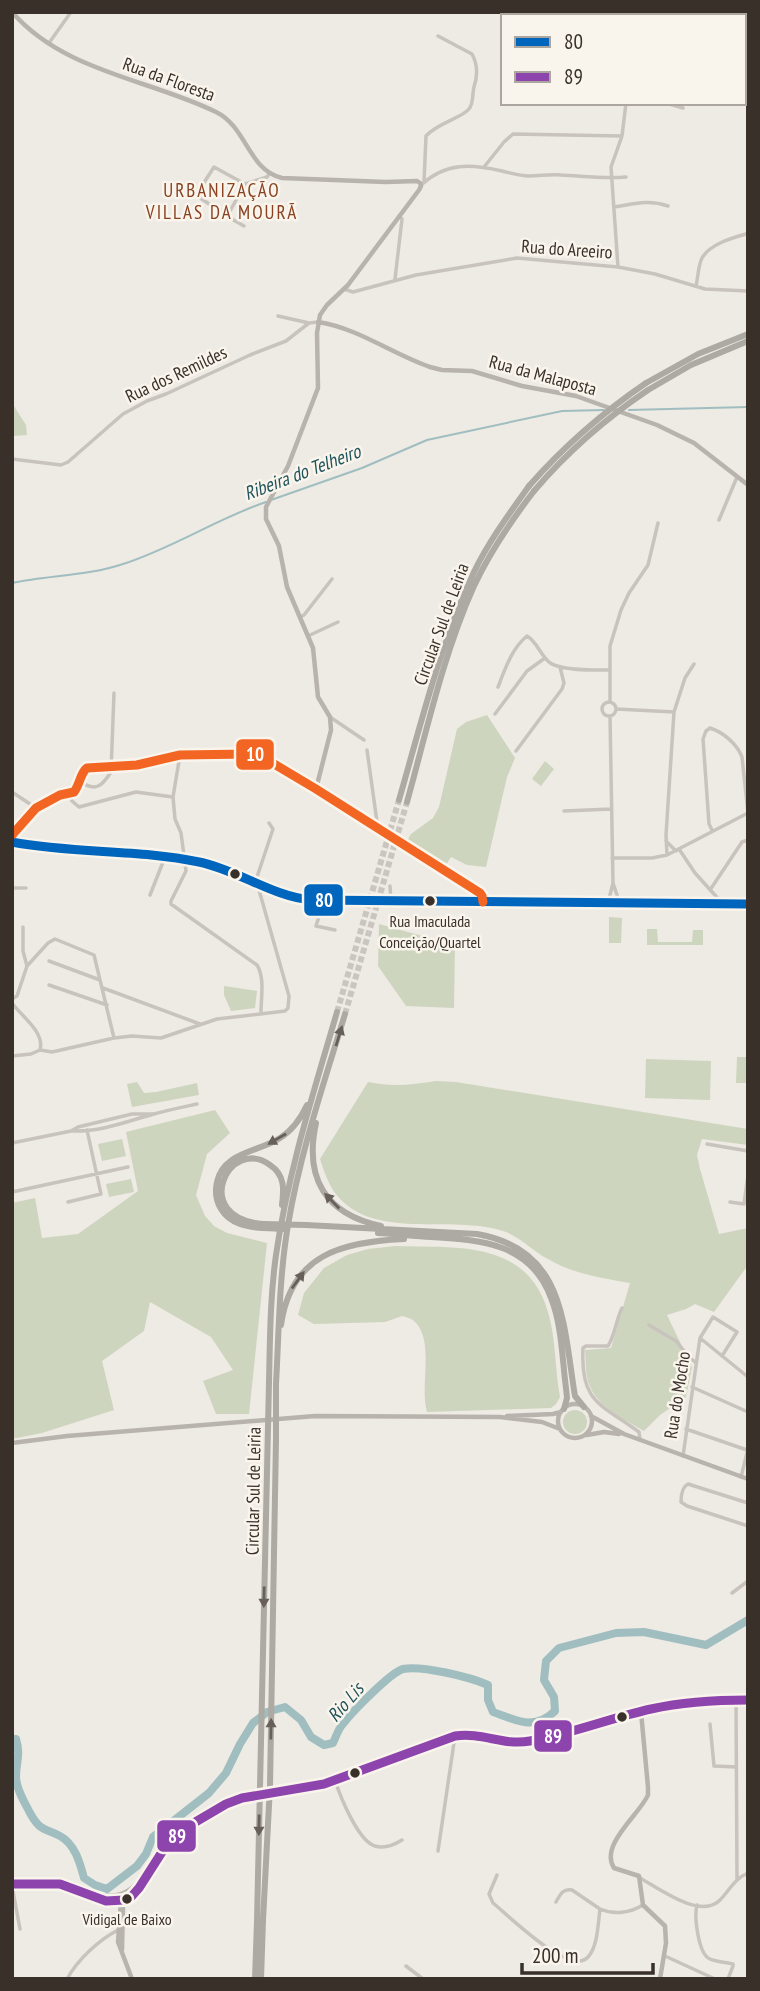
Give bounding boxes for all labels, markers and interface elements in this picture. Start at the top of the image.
legend [501,14,746,105]
text: 80 [564,28,583,55]
street label: Rua da Floresta [120,52,218,106]
text: 89 [564,63,583,90]
district label: URBANIZAÇÃO VILLAS DA MOURÃ [145,178,298,224]
street label: Rua do Areeiro [521,234,613,264]
street label: Rua dos Remildes [122,340,230,408]
street label: Rua da Malaposta [487,350,599,400]
water label: Ribeira do Telheiro [240,438,365,505]
street label: Circular Sul de Leiria [408,560,474,688]
line badge: 10 [235,738,275,771]
text: 10 [246,742,264,766]
unlabelled marker [228,867,242,881]
line badge: 80 [303,883,344,917]
text: 80 [315,888,333,912]
marker: Rua Imaculada Conceição/Quartel [423,894,437,908]
place label: Rua Imaculada Conceição/Quartel [379,911,481,952]
one-way arrow [334,1025,344,1046]
one-way arrow [267,1133,286,1145]
one-way arrow [325,1193,341,1210]
one-way arrow [291,1271,305,1289]
street label: Rua do Mocho [659,1349,695,1440]
street label: Circular Sul de Leiria [240,1427,266,1555]
one-way arrow [259,1587,270,1609]
water label: Rio Lis [322,1676,369,1726]
unlabelled marker [615,1710,629,1724]
one-way arrow [266,1718,277,1740]
line badge: 89 [533,1719,573,1753]
text: 89 [544,1724,562,1748]
unlabelled marker [348,1766,362,1780]
one-way arrow [253,1814,265,1836]
line badge: 89 [156,1819,197,1853]
text: 89 [168,1824,186,1848]
marker: Vidigal de Baixo [120,1892,134,1906]
place label: Vidigal de Baixo [81,1909,172,1929]
scale bar [522,1932,653,1976]
text: 200 m [532,1942,578,1969]

